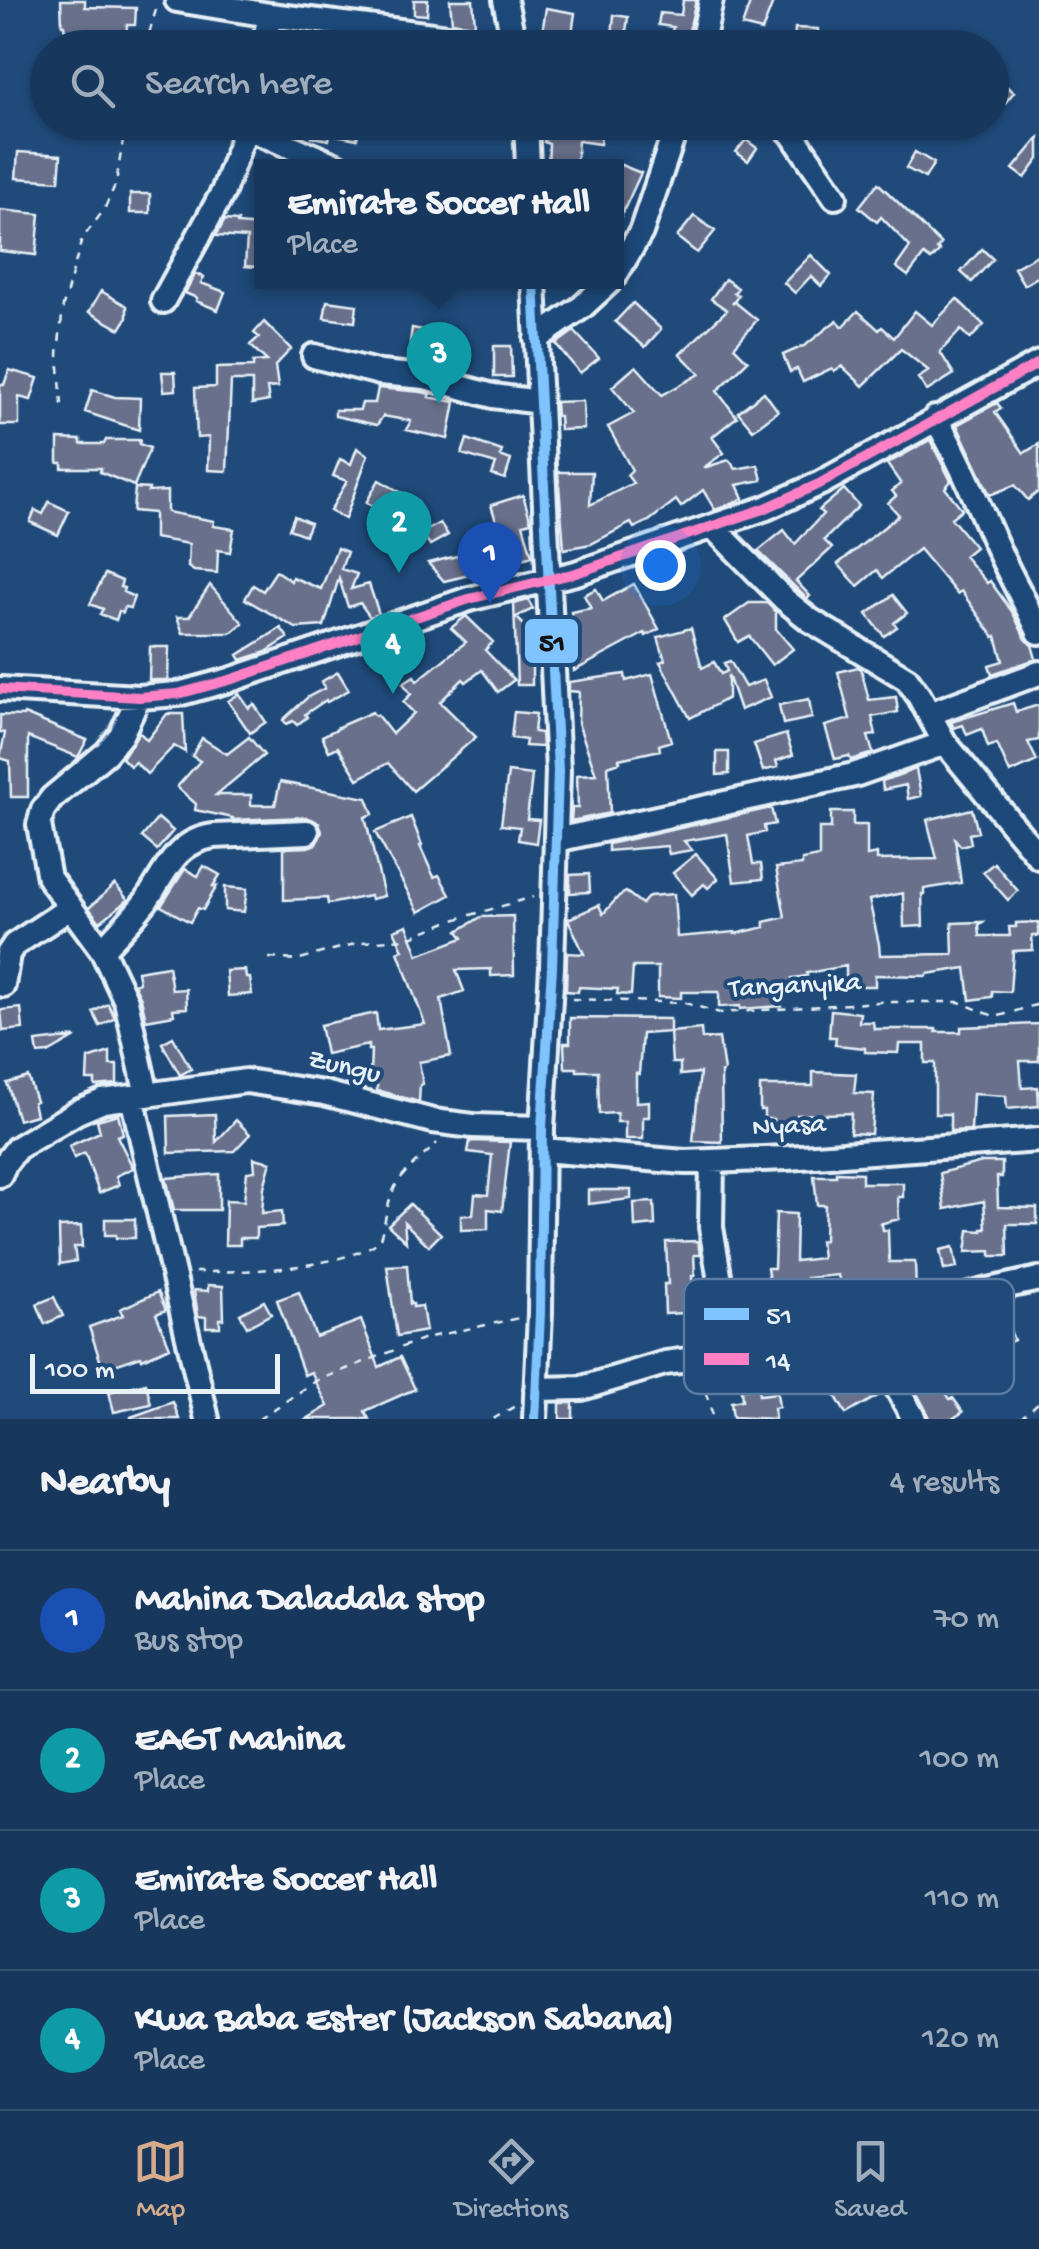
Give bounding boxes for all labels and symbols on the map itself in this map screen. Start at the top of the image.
pin: 3 [406,322,472,404]
pin: 2 [366,490,432,573]
pin: 1 [458,522,522,604]
your location [635,540,686,591]
pin: 4 [360,612,426,694]
line badge: 51 [523,617,580,665]
text: 51 [539,629,565,662]
street label: Tanganyika [726,967,863,1007]
street label: Zungu [304,1044,384,1092]
street label: Nyasa [751,1109,828,1145]
legend [684,1279,1014,1394]
text: 51 [766,1302,792,1335]
text: 14 [765,1347,791,1380]
scale bar [30,1349,280,1394]

